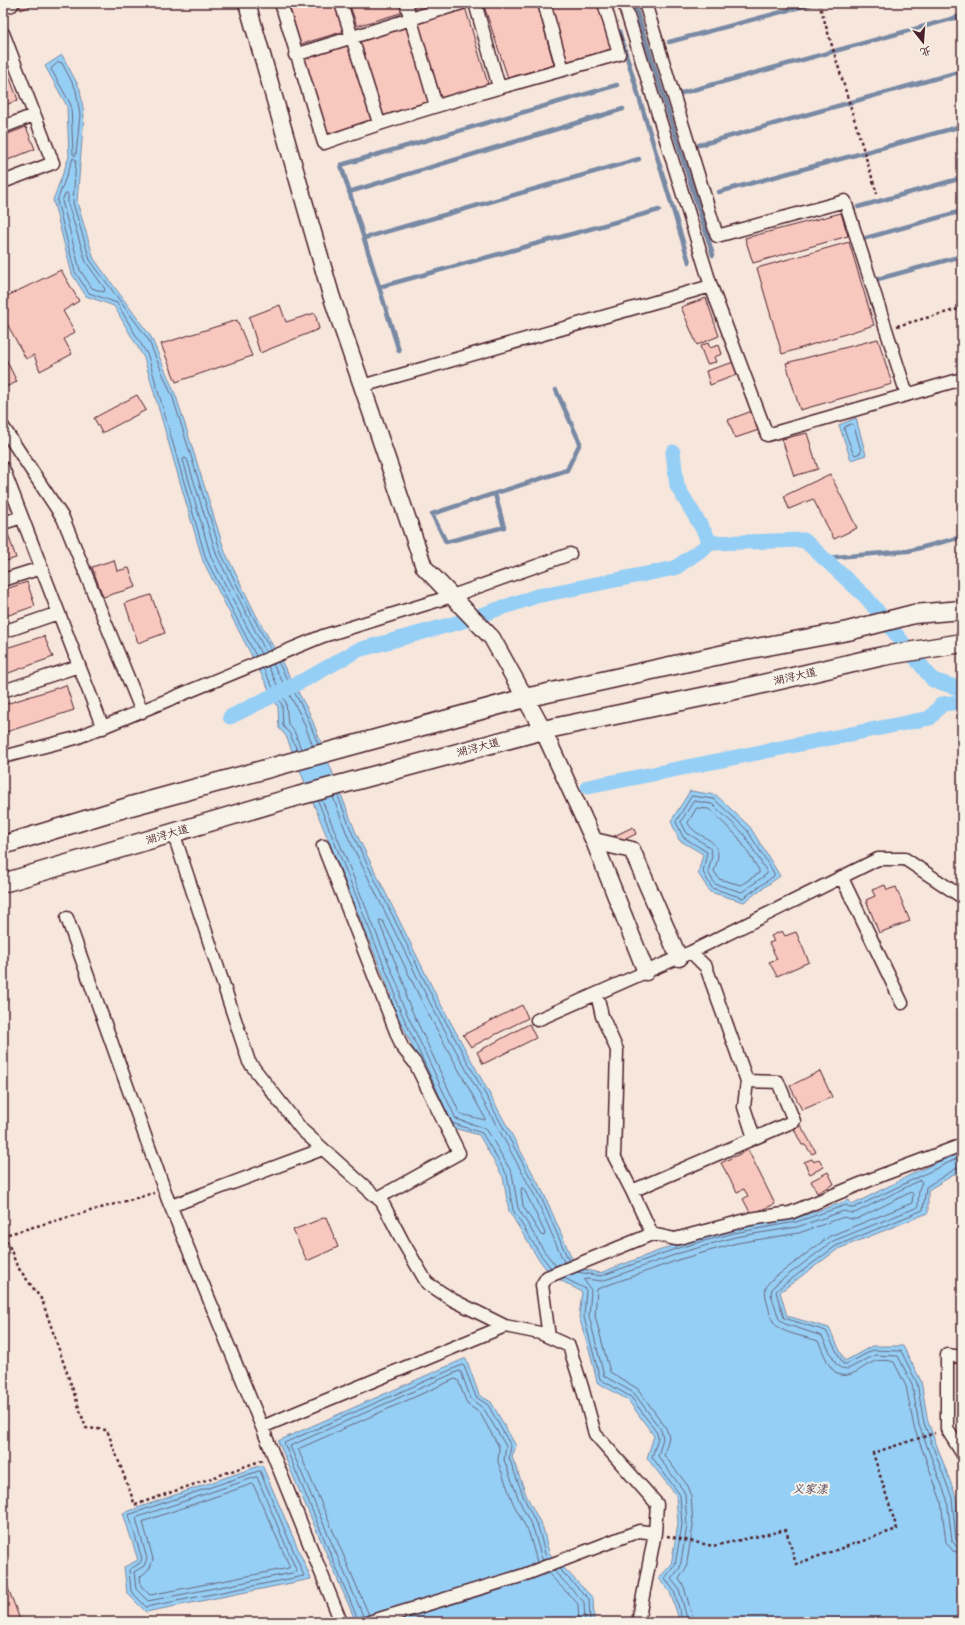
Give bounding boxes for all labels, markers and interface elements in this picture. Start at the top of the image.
north arrow [903,22,943,62]
text: 北 [919,43,933,60]
street label: 湖浔大道 [772,664,818,688]
street label: 湖浔大道 [455,735,501,759]
street label: 湖浔大道 [144,821,190,847]
water label: 义家漾 [792,1481,829,1496]

